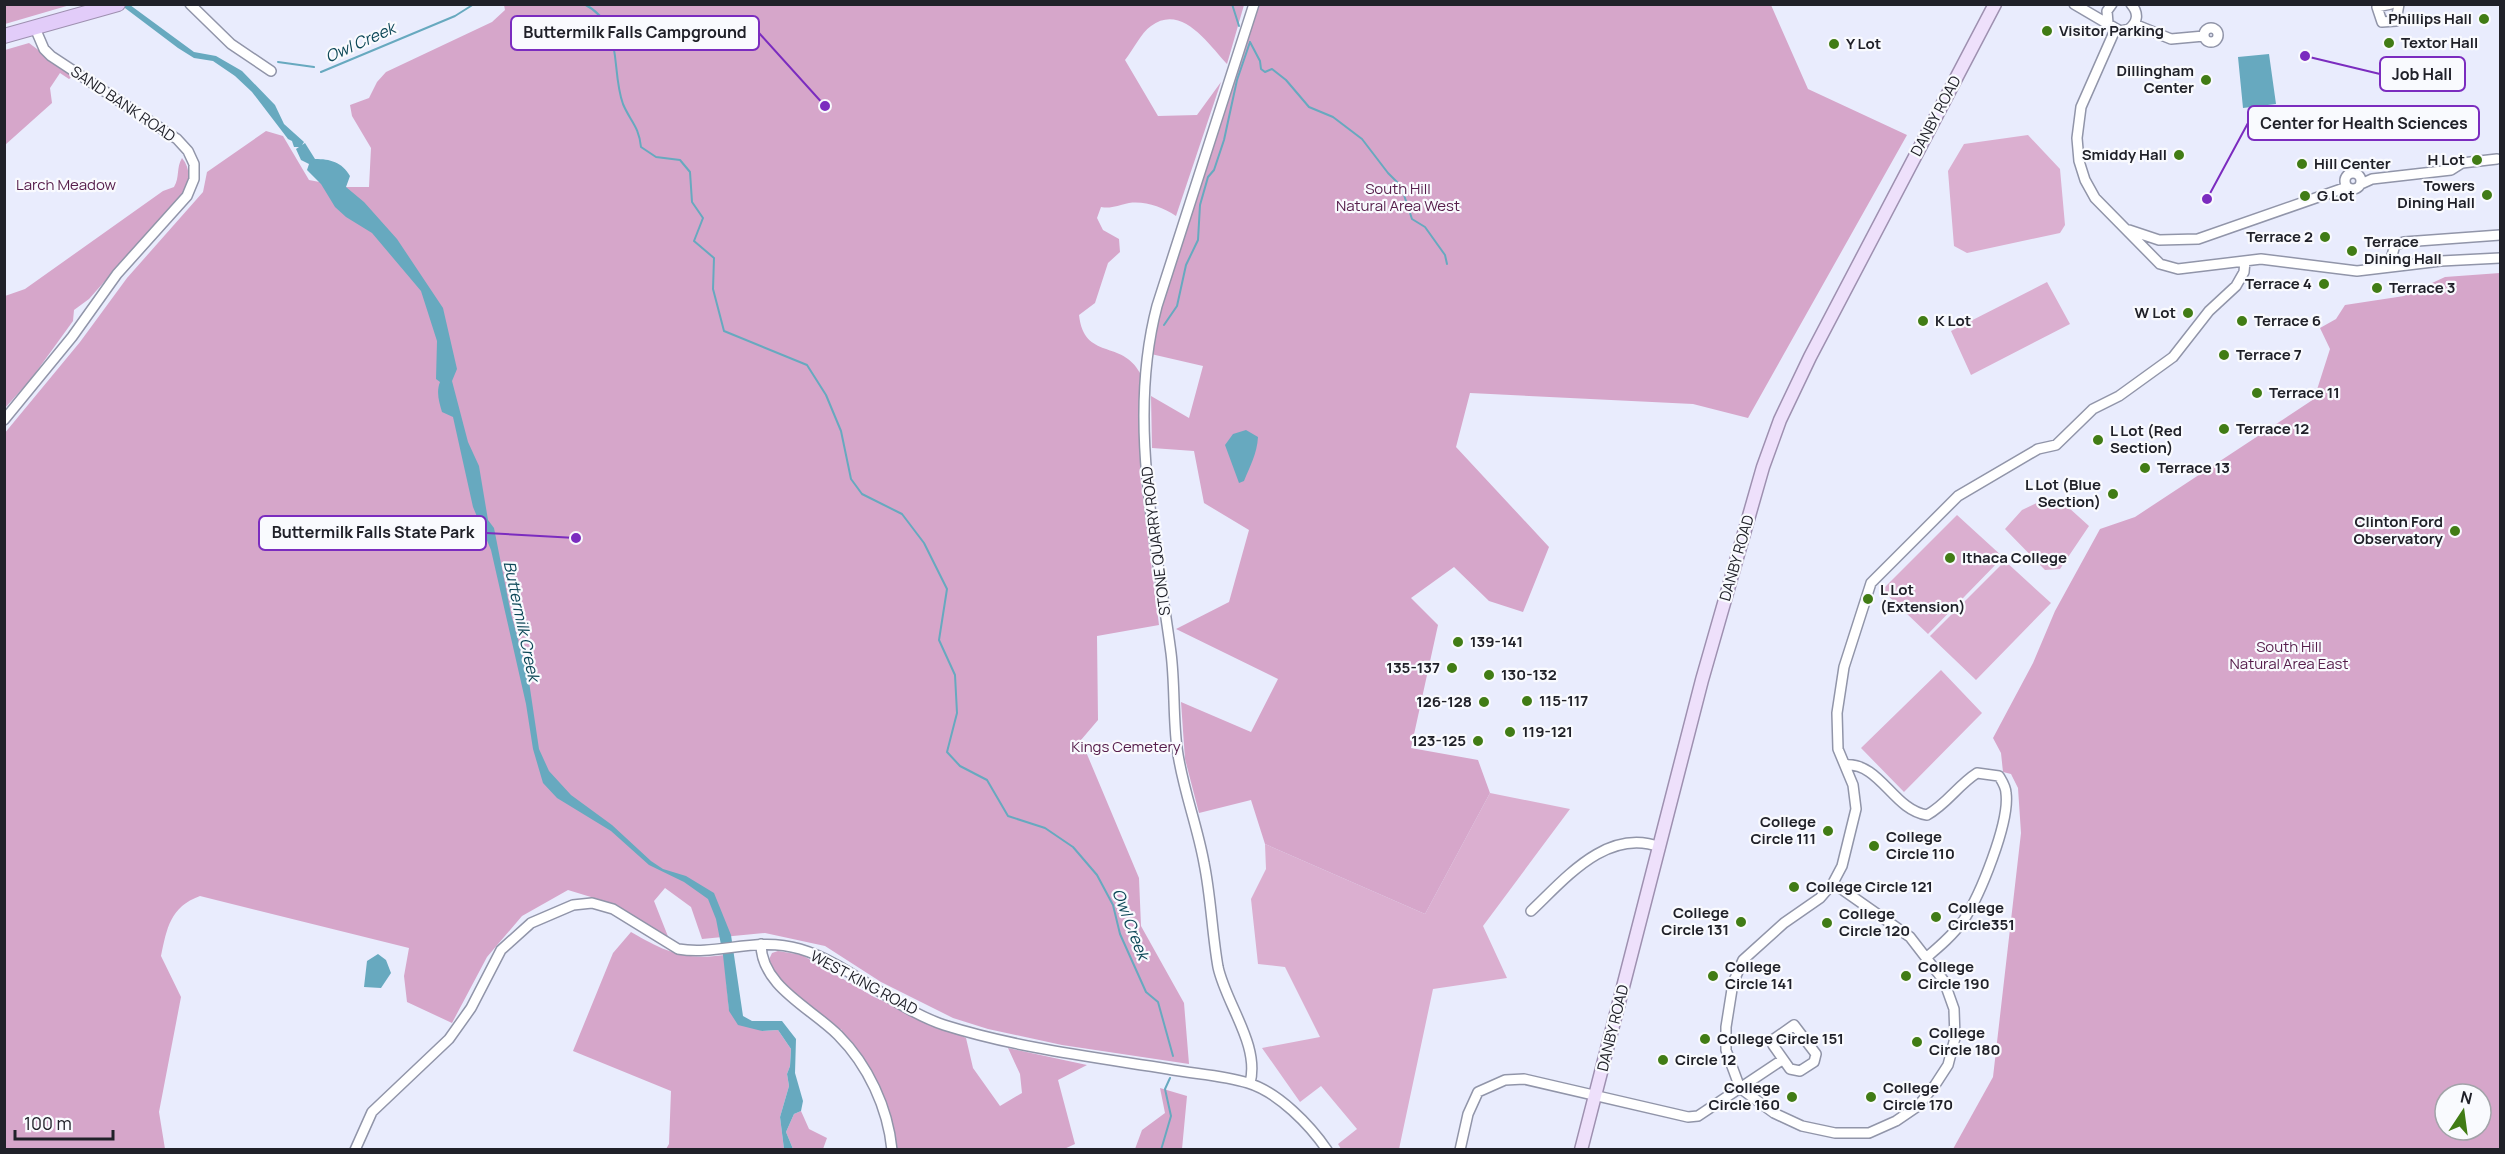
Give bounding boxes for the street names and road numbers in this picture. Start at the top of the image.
street label: SAND BANK ROAD [67,61,180,146]
street label: DANBY ROAD [1905,72,1966,160]
street label: STONE QUARRY ROAD [1136,465,1175,617]
street label: DANBY ROAD [1714,512,1759,603]
street label: WEST KING ROAD [807,945,922,1020]
street label: DANBY ROAD [1592,982,1633,1073]

